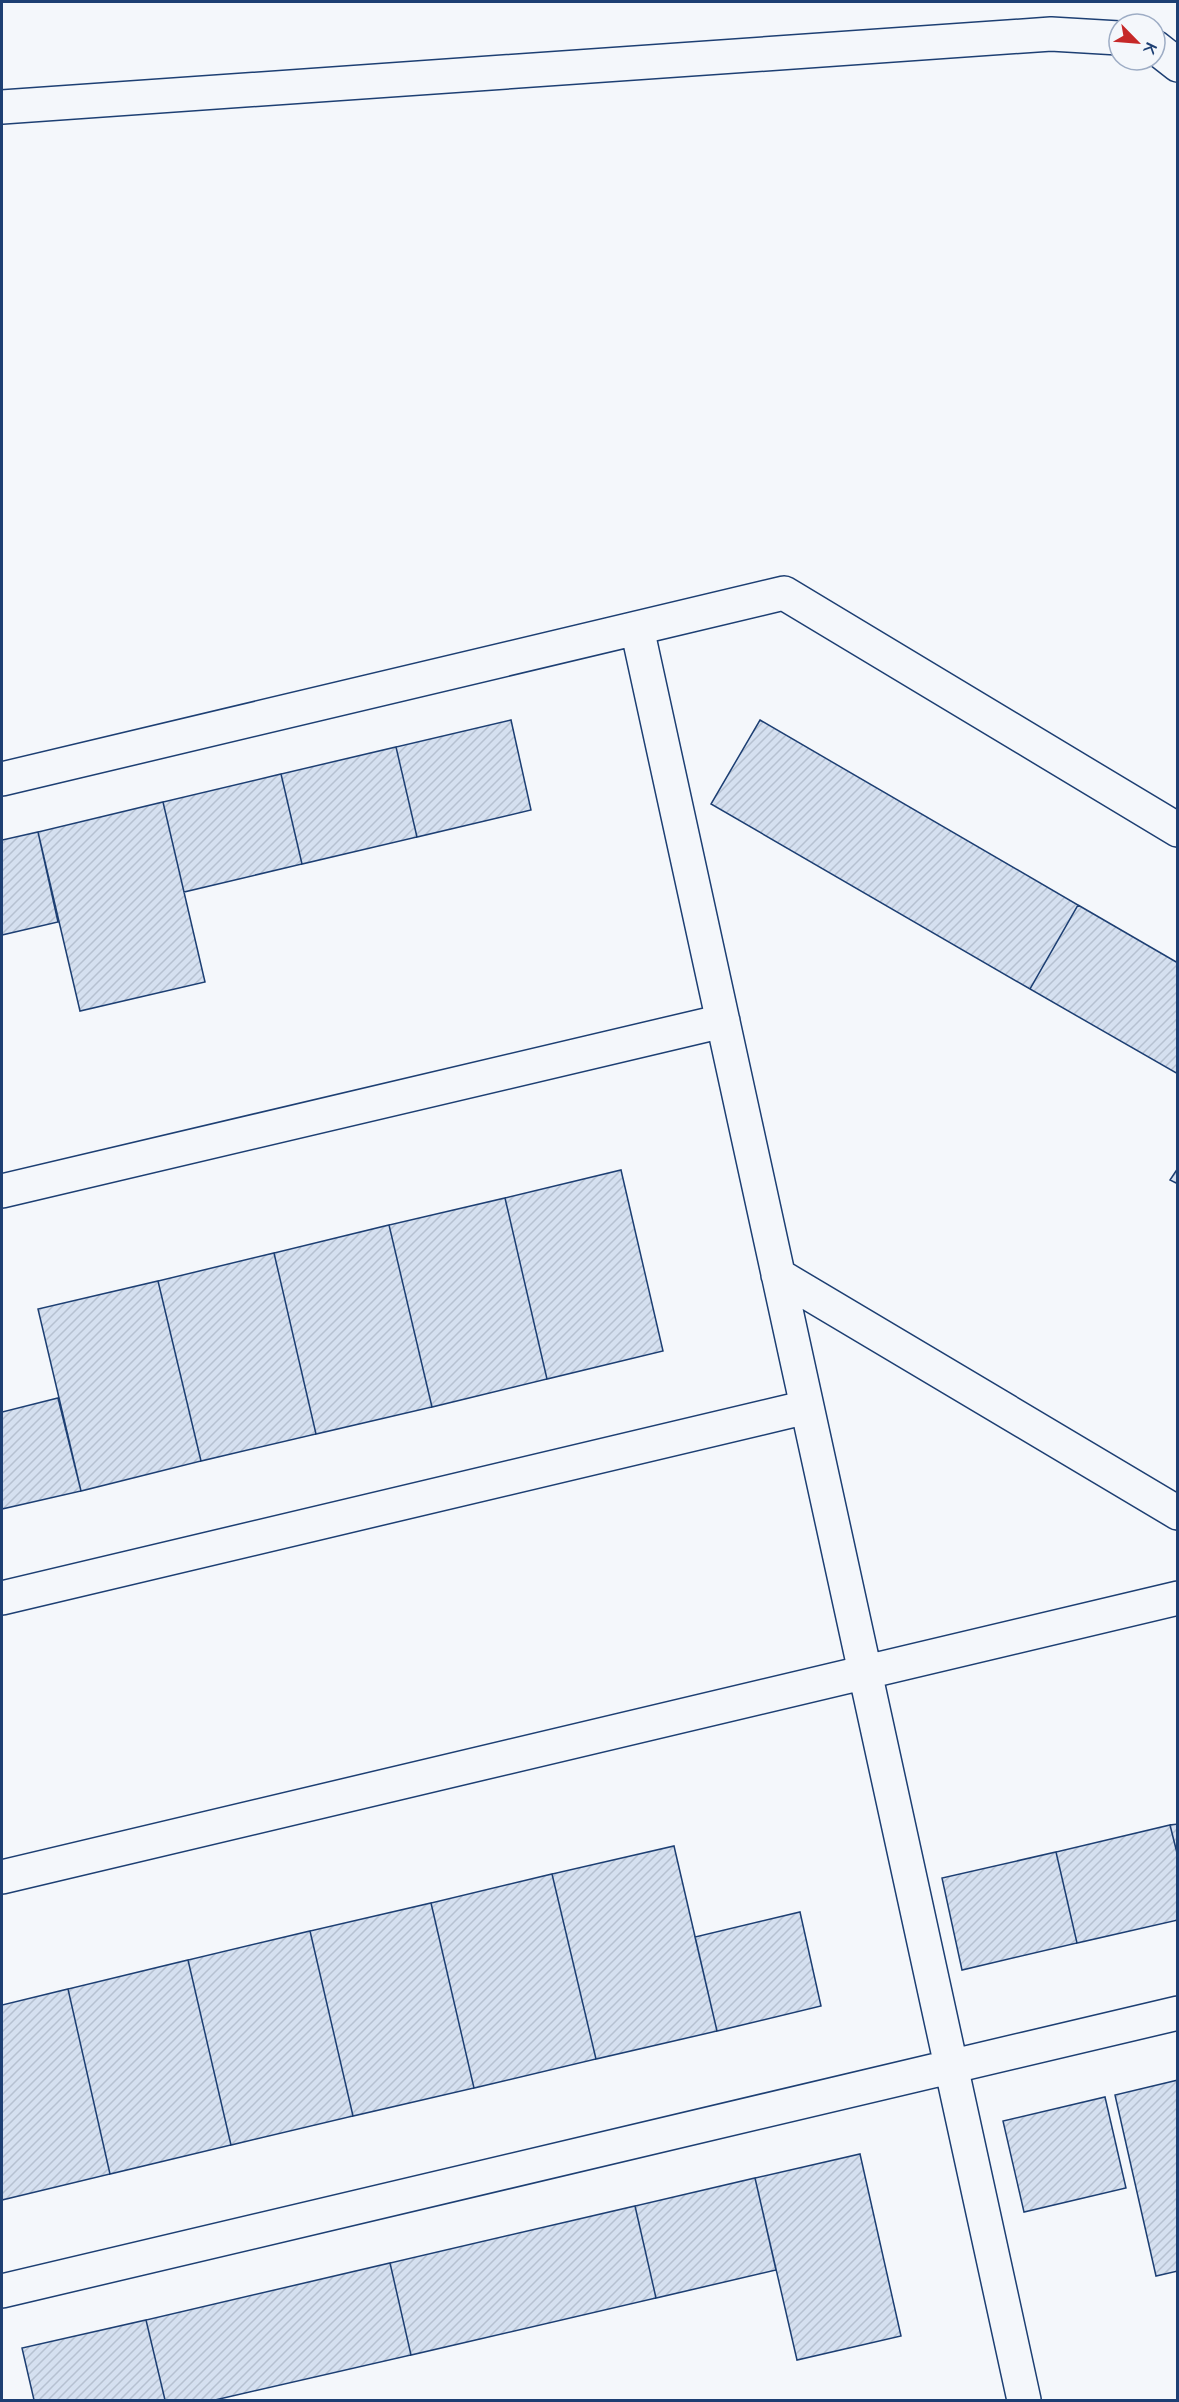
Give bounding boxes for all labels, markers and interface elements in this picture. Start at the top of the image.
north arrow [1107,12,1167,72]
text: K [1137,38,1162,59]

